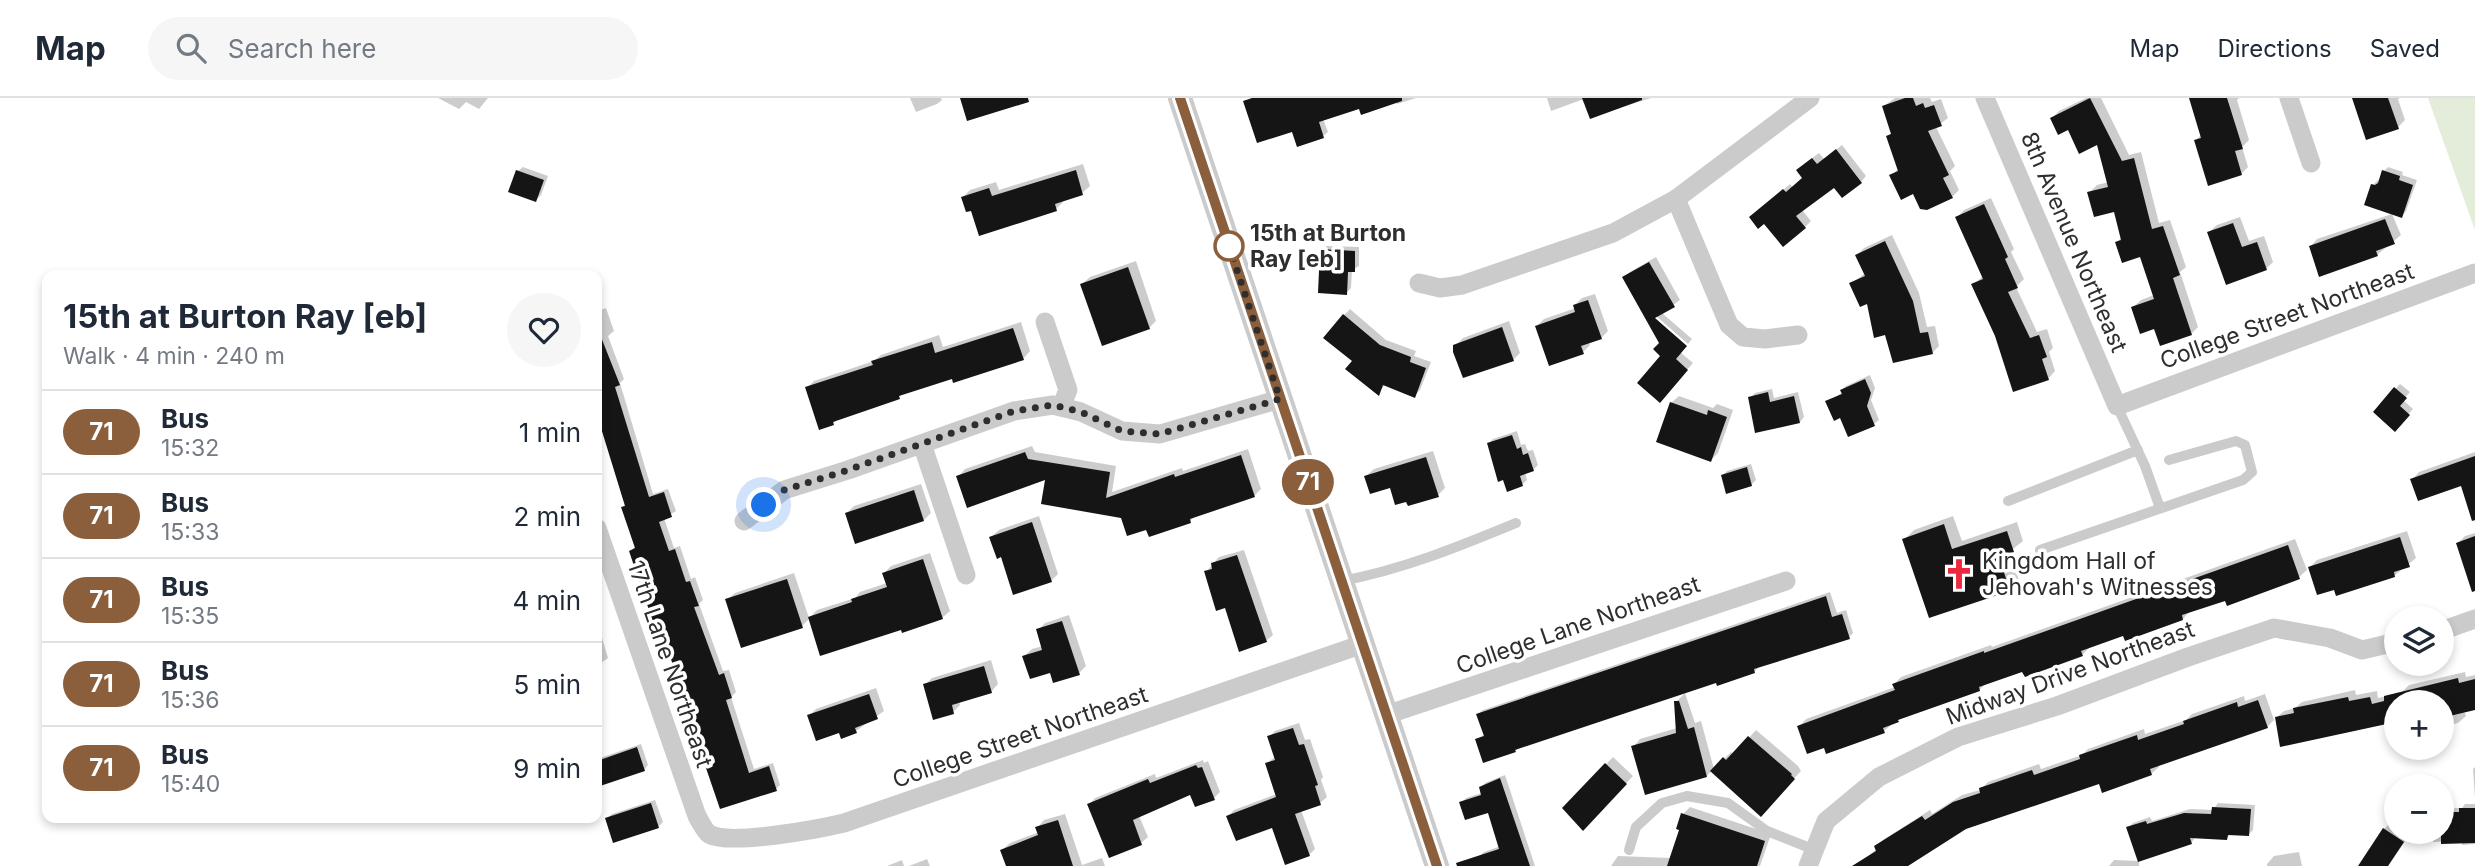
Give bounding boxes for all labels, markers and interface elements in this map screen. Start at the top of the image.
search box [148,17,638,80]
text: Map [35,28,106,68]
icon: search [172,29,210,67]
text: Search here [228,33,376,64]
text: Map [2130,34,2179,63]
text: Directions [2217,34,2332,63]
text: Saved [2370,34,2440,63]
street label: 8th Avenue Northeast [2015,128,2133,357]
place label: 15th at Burton Ray [eb] [1250,219,1406,273]
marker: 15th at Burton Ray [eb] [1214,231,1244,261]
street label: College Street Northeast [2156,257,2418,375]
button: heart [507,293,581,367]
text: 15th at Burton Ray [eb] [63,296,427,336]
text: Walk · 4 min · 240 m [63,342,285,370]
text: Bus [161,403,209,434]
text: 71 [89,417,114,446]
text: 1 min [519,417,581,448]
text: 15:32 [161,434,219,462]
line badge: 71 [1276,459,1340,505]
text: 71 [1296,467,1320,496]
text: Bus [161,487,209,518]
your location [746,487,781,522]
text: 71 [89,501,114,530]
text: 2 min [513,501,581,532]
text: 15:33 [161,518,219,546]
place label: Kingdom Hall of Jehovah's Witnesses [1982,547,2213,601]
street label: 17th Lane Northeast [621,557,719,772]
church icon: Kingdom Hall of Jehovah's Witnesses [1942,557,1976,591]
street label: College Lane Northeast [1452,570,1704,680]
text: Bus [161,571,209,602]
text: 71 [89,585,114,614]
text: 4 min [512,585,581,616]
text: 15:35 [161,602,219,630]
map controls [2384,606,2454,844]
button: layers [2384,606,2454,676]
street label: Midway Drive Northeast [1942,615,2198,731]
text: Bus [161,655,209,686]
text: 71 [89,669,114,698]
text: 5 min [513,669,581,700]
street label: College Street Northeast [889,680,1152,794]
text: 15:36 [161,686,219,714]
button: + [2384,690,2454,760]
text: Bus [161,739,209,770]
text: 71 [89,753,114,782]
text: 9 min [513,753,581,784]
text: 15:40 [161,770,220,798]
button: − [2384,774,2454,844]

